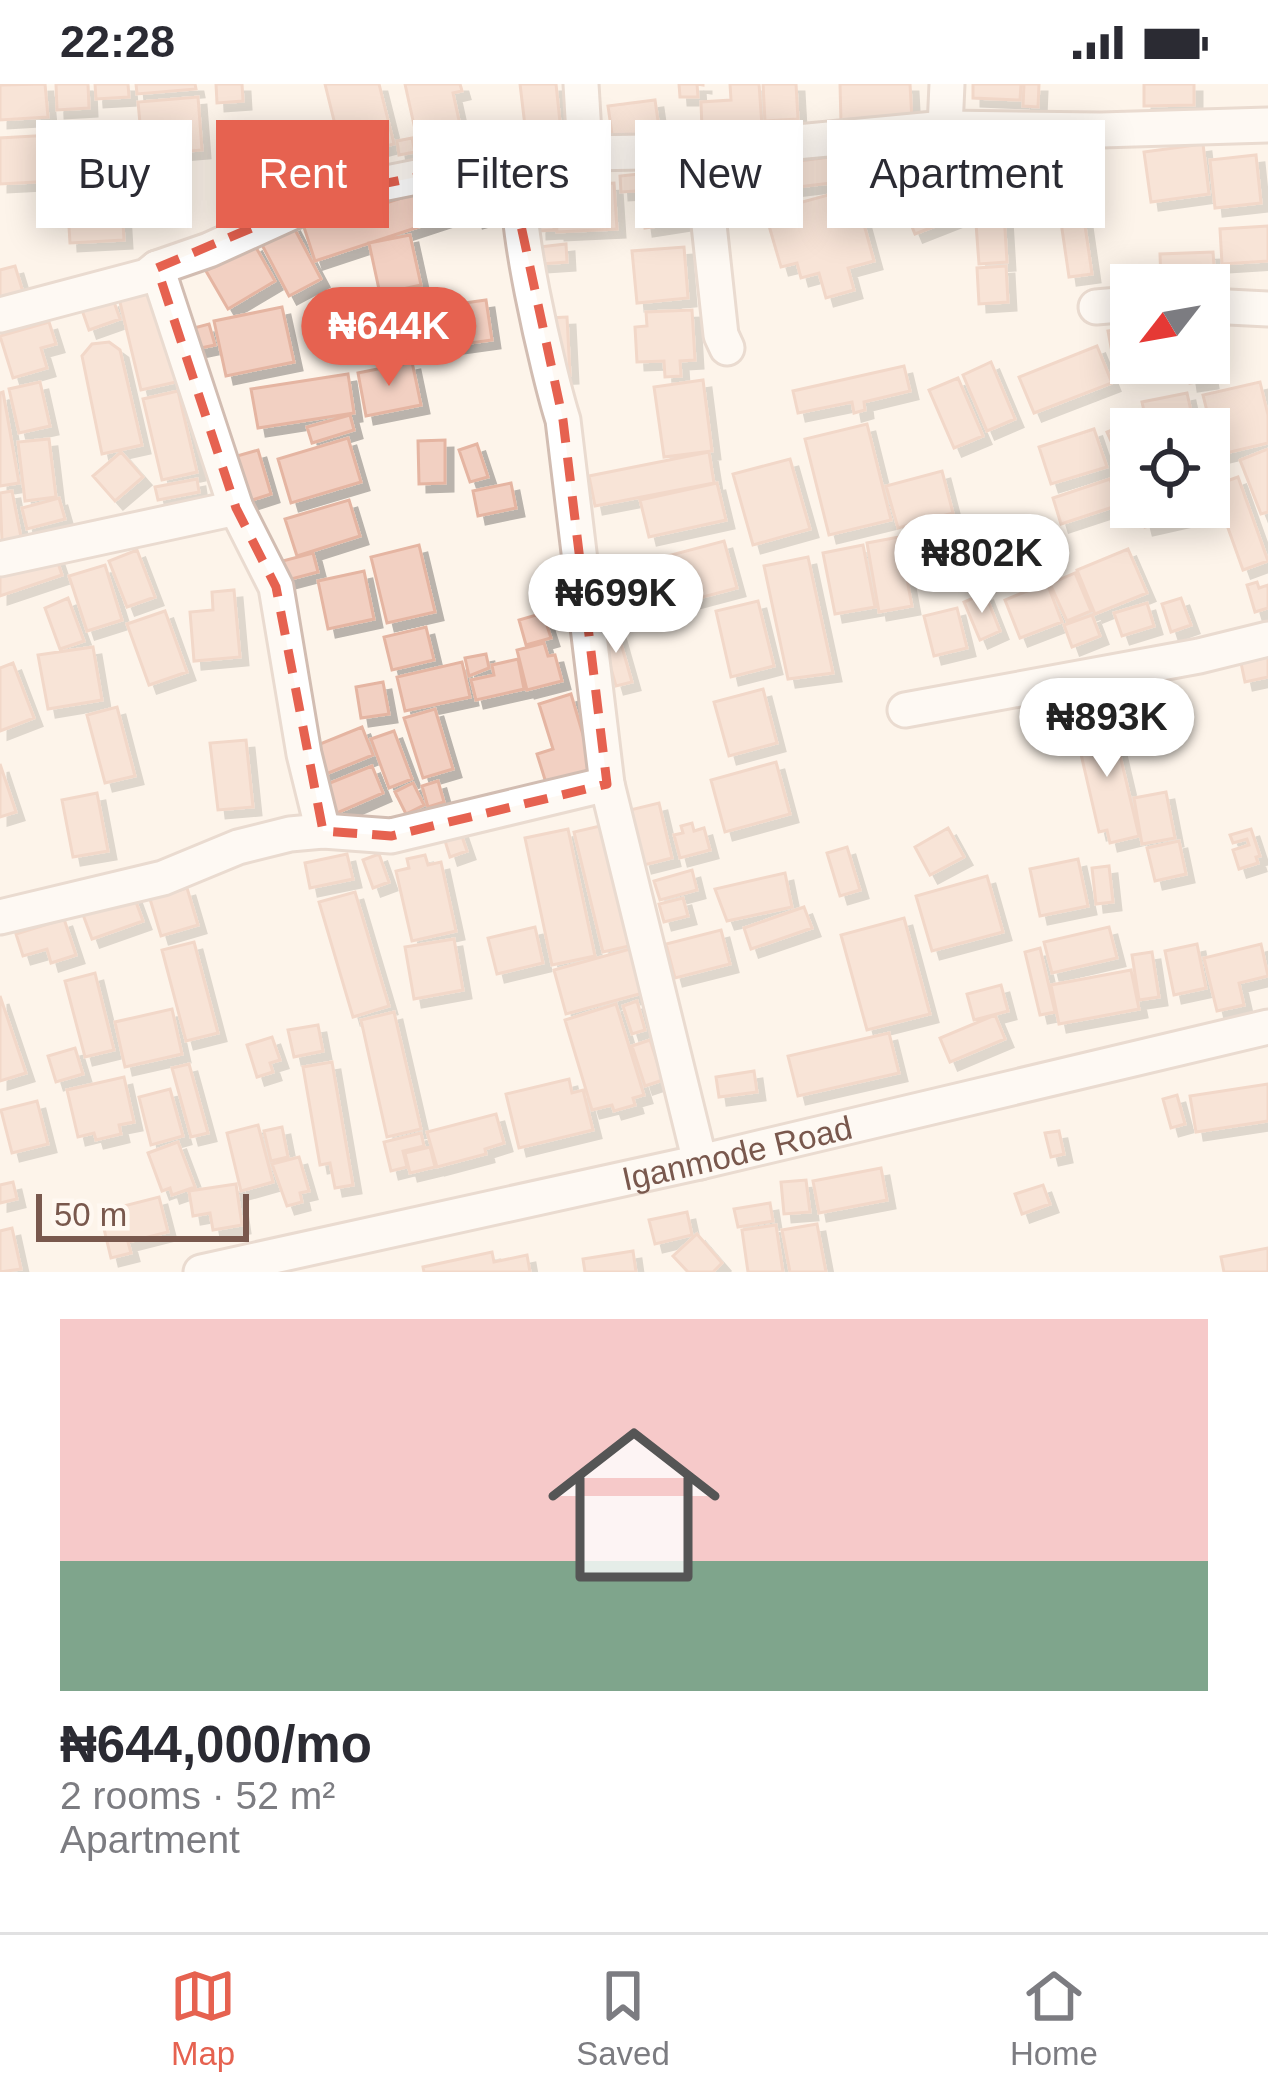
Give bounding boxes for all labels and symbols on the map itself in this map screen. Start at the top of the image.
north arrow [1110,264,1230,384]
pin: ₦644K [305,287,473,389]
pin: ₦802K [898,514,1066,616]
pin: ₦699K [532,554,700,656]
pin: ₦893K [1023,678,1191,780]
street label: Iganmode Road [618,1108,856,1197]
scale bar [36,1188,249,1241]

